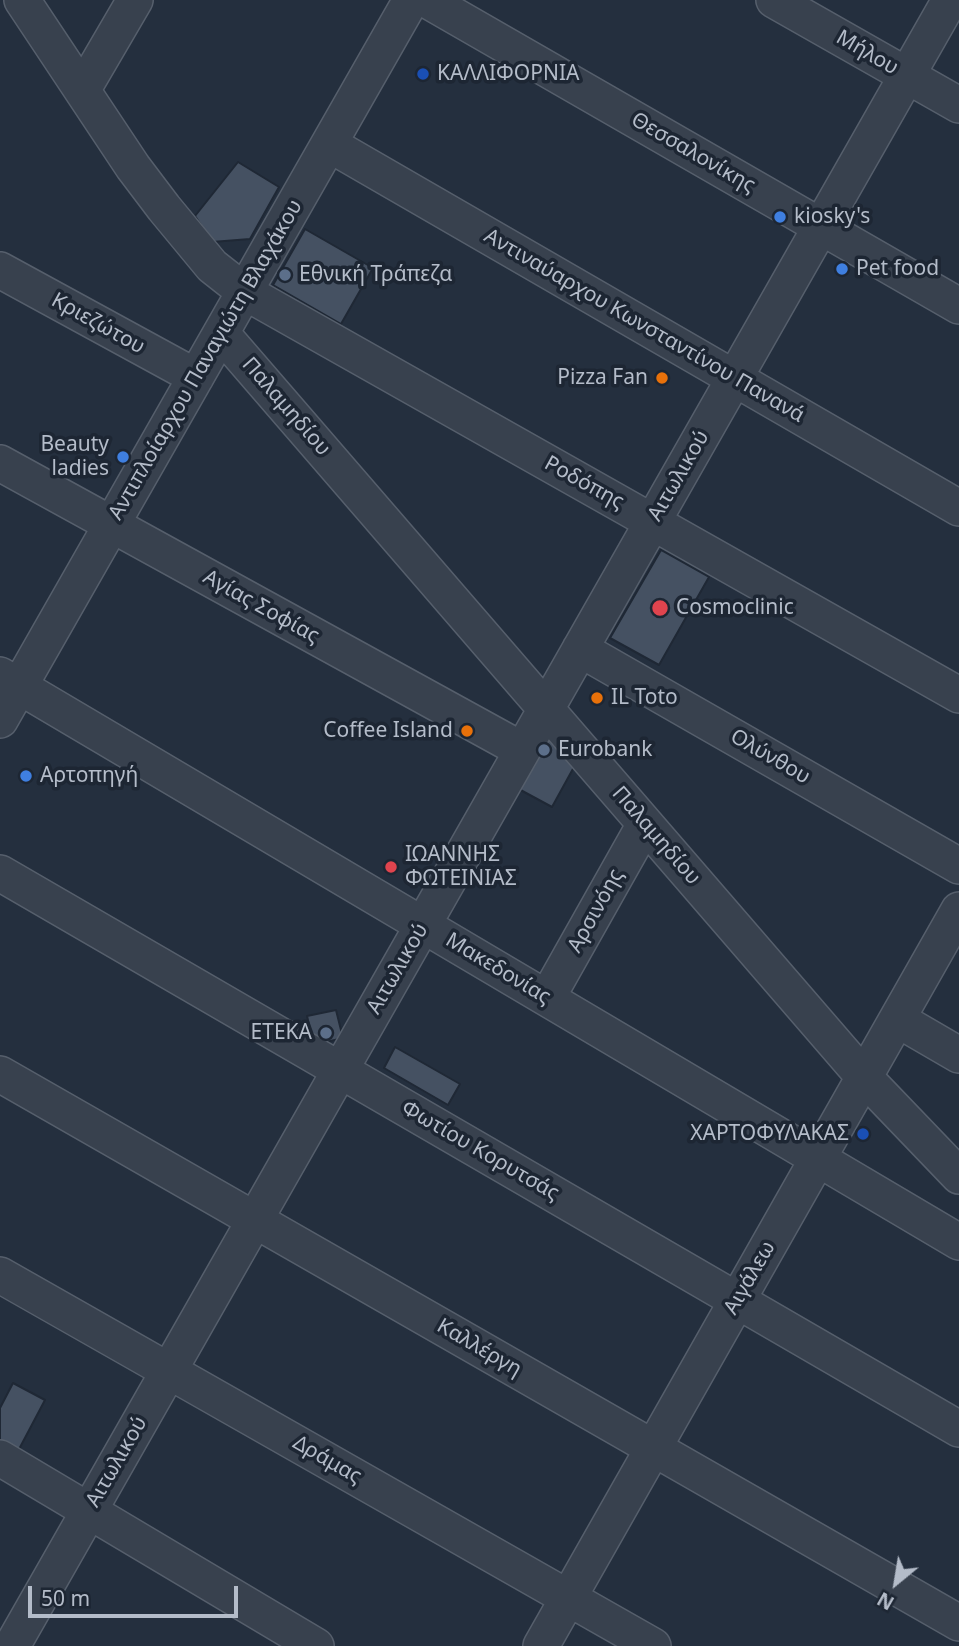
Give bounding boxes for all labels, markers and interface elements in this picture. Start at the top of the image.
street label: Μήλου [831,25,903,81]
place label: ΚΑΛΛΙΦΟΡΝΙΑ [437,61,579,87]
marker: ΚΑΛΛΙΦΟΡΝΙΑ [415,66,431,82]
street label: Θεσσαλονίκης [626,107,760,199]
street label: Αντιπλοίαρχου Παναγιώτη Βλαχάκου [104,195,308,525]
place label: kiosky's [794,204,870,230]
marker: kiosky's [772,209,788,225]
street label: Αντιναύαρχου Κωνσταντίνου Πανανά [479,224,809,428]
place label: Pet food [856,256,939,282]
marker: Pet food [834,261,850,277]
place label: Εθνική Τράπεζα [299,262,452,288]
marker: Εθνική Τράπεζα [277,267,293,283]
street label: Κριεζώτου [47,288,149,360]
street label: Παλαμηδίου [236,353,336,461]
place label: Pizza Fan [557,365,648,391]
marker: Pizza Fan [654,370,670,386]
street label: Αιτωλικού [643,426,715,526]
place label: Beauty ladies [40,432,109,482]
marker: Beauty ladies [115,449,131,465]
street label: Ροδόπης [540,451,628,515]
street label: Αγίας Σοφίας [198,565,324,649]
place label: Cosmoclinic [676,595,794,621]
marker: Cosmoclinic [650,598,670,618]
place label: IL Toto [611,685,678,711]
marker: IL Toto [589,690,605,706]
place label: Coffee Island [323,718,453,744]
marker: Coffee Island [459,723,475,739]
street label: Ολύνθου [726,724,814,790]
place label: Eurobank [558,737,652,763]
marker: Eurobank [536,742,552,758]
place label: Αρτοπηγή [40,763,138,789]
marker: Αρτοπηγή [18,768,34,784]
street label: Παλαμηδίου [606,782,706,890]
place label: ΙΩΑΝΝΗΣ ΦΩΤΕΙΝΙΑΣ [405,842,517,892]
marker: ΙΩΑΝΝΗΣ ΦΩΤΕΙΝΙΑΣ [383,859,399,875]
street label: Αρσινόης [563,865,629,957]
street label: Αιτωλικού [362,919,434,1019]
street label: Μακεδονίας [441,928,555,1010]
place label: ΕΤΕΚΑ [251,1020,312,1046]
marker: ΕΤΕΚΑ [318,1025,334,1041]
street label: Φωτίου Κορυτσάς [397,1096,563,1206]
place label: ΧΑΡΤΟΦΥΛΑΚΑΣ [690,1121,849,1147]
marker: ΧΑΡΤΟΦΥΛΑΚΑΣ [855,1126,871,1142]
street label: Αιγάλεω [719,1237,781,1319]
street label: Καλλέργη [432,1314,526,1382]
street label: Αιτωλικού [81,1412,153,1512]
street label: Δράμας [288,1430,366,1490]
north arrow [861,1548,931,1618]
scale bar [32,1572,242,1616]
text: 50 m [41,1584,90,1612]
text: N [872,1586,899,1616]

